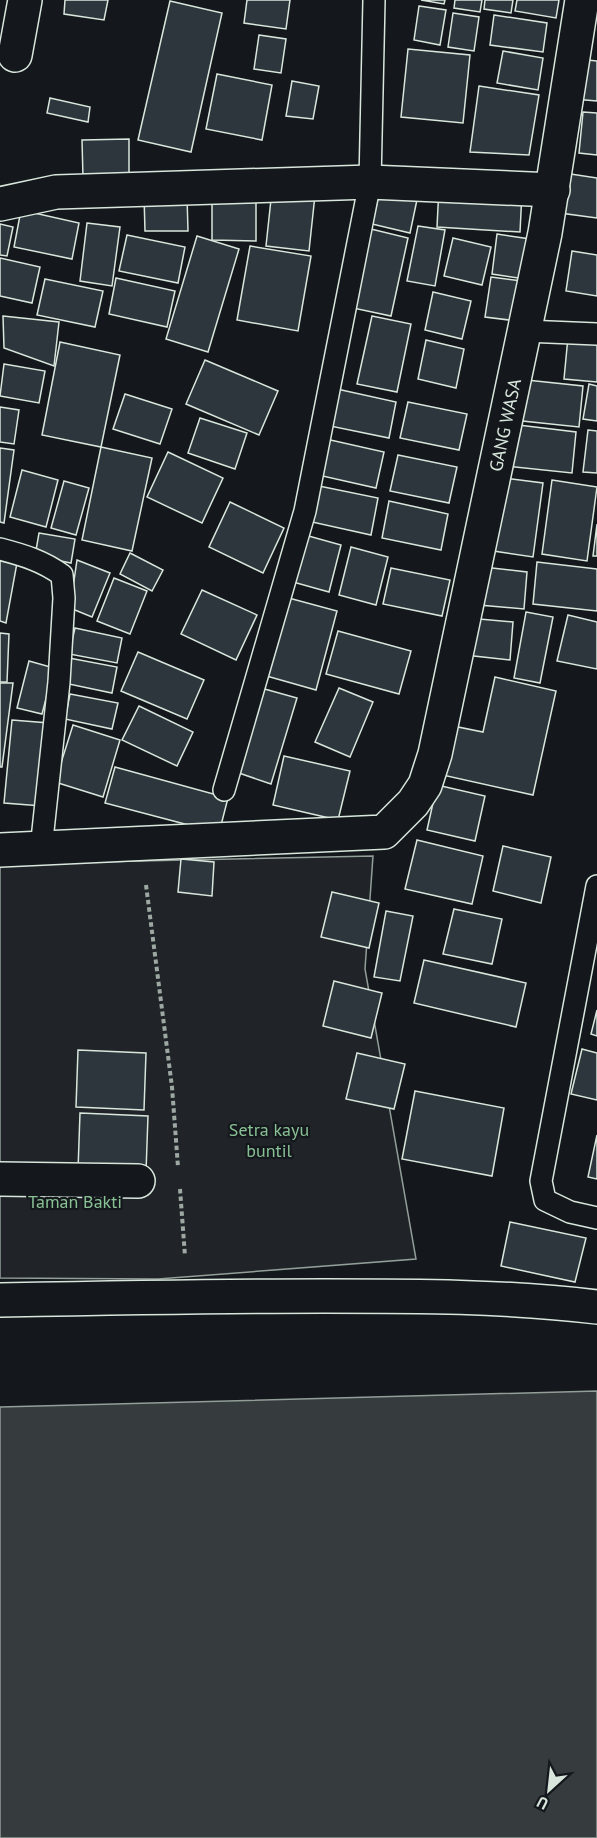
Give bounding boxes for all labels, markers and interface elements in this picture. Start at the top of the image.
street label: GANG WASA [484,376,526,473]
park label: Setra kayu buntil [229,1118,309,1162]
park label: Taman Bakti [28,1190,122,1213]
north arrow [519,1760,579,1820]
text: U [533,1792,551,1815]

